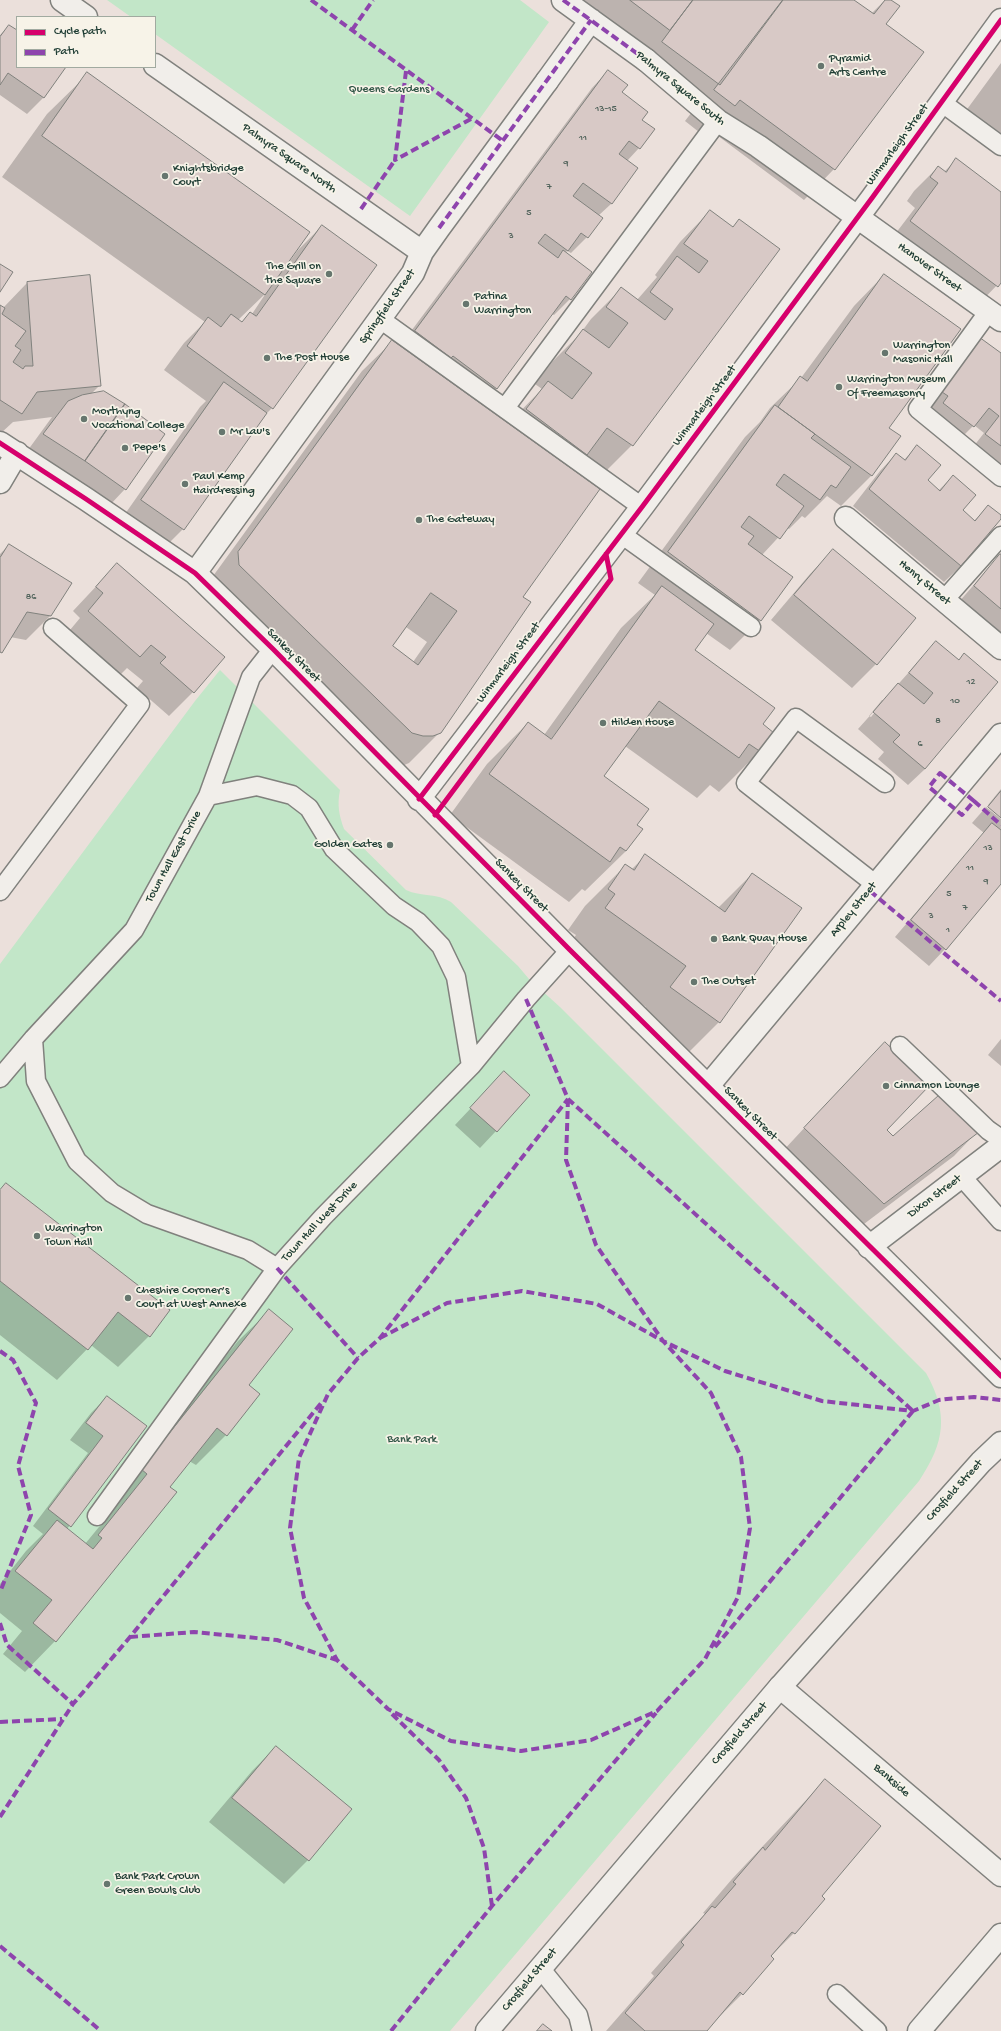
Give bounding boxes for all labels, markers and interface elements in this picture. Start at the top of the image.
legend [16,16,156,68]
text: Cycle path [54,25,106,39]
text: Path [54,45,79,59]
street label: Palmyra Square South [632,48,728,130]
place label: Pyramid Arts Centre [829,52,886,80]
marker: Pyramid Arts Centre [816,61,826,71]
park label: Queens Gardens [349,83,429,97]
street label: Winmarleigh Street [864,101,932,189]
house number: 13-15 [595,103,617,115]
street label: Palmyra Square North [239,121,339,197]
house number: 11 [579,132,587,144]
house number: 9 [563,158,569,170]
place label: Knightsbridge Court [173,162,244,190]
marker: Knightsbridge Court [160,171,170,181]
house number: 7 [546,181,552,193]
house number: 5 [526,207,532,219]
house number: 3 [508,230,514,242]
street label: Hanover Street [894,240,964,296]
place label: The Grill on the Square [265,260,321,288]
street label: Springfield Street [357,267,419,347]
marker: The Grill on the Square [324,269,334,279]
place label: Patina Warrington [474,290,531,318]
marker: Patina Warrington [461,299,471,309]
place label: Warrington Masonic Hall [893,339,953,367]
marker: Warrington Masonic Hall [880,348,890,358]
place label: The Post House [275,351,349,365]
marker: The Post House [262,353,272,363]
street label: Winmarleigh Street [670,363,740,449]
place label: Warrington Museum Of Freemasonry [847,373,946,401]
marker: Warrington Museum Of Freemasonry [834,382,844,392]
place label: Morthyng Vocational College [92,405,184,433]
marker: Morthyng Vocational College [79,414,89,424]
place label: Mr Lau's [230,425,270,439]
marker: Mr Lau's [217,427,227,437]
place label: Pepe's [133,441,165,455]
marker: Pepe's [120,443,130,453]
place label: Paul Kemp Hairdressing [193,470,255,498]
marker: Paul Kemp Hairdressing [180,479,190,489]
place label: The Gateway [427,513,494,527]
marker: The Gateway [414,515,424,525]
street label: Henry Street [895,557,953,609]
house number: 86 [26,591,36,603]
street label: Winmarleigh Street [474,620,544,706]
street label: Sankey Street [263,626,323,686]
house number: 12 [967,676,975,688]
house number: 10 [950,695,960,707]
house number: 8 [935,715,941,727]
place label: Hilden House [611,716,674,730]
marker: Hilden House [598,718,608,728]
house number: 6 [917,738,923,750]
street label: Town Hall East Drive [143,809,205,905]
place label: Golden Gates [314,838,382,852]
marker: Golden Gates [385,840,395,850]
house number: 13 [983,842,993,854]
street label: Sankey Street [491,856,551,916]
house number: 11 [966,862,974,874]
house number: 9 [983,876,989,888]
street label: Arpley Street [827,880,881,940]
house number: 5 [946,888,952,900]
house number: 7 [962,902,968,914]
house number: 3 [928,910,934,922]
house number: 1 [946,924,950,936]
place label: Bank Quay House [722,932,807,946]
marker: Bank Quay House [709,934,719,944]
place label: The Outset [702,975,755,989]
marker: The Outset [689,977,699,987]
place label: Cinnamon Lounge [894,1079,979,1093]
marker: Cinnamon Lounge [881,1081,891,1091]
street label: Sankey Street [720,1084,780,1144]
street label: Dixon Street [905,1172,965,1222]
street label: Town Hall West Drive [279,1179,361,1265]
place label: Warrington Town Hall [45,1222,102,1250]
marker: Warrington Town Hall [32,1231,42,1241]
place label: Cheshire Coroner’s Court at West Annexe [136,1284,246,1312]
marker: Cheshire Coroner’s Court at West Annexe [123,1293,133,1303]
park label: Bank Park [387,1433,437,1447]
street label: Crosfield Street [923,1457,987,1525]
street label: Crosfield Street [709,1700,771,1768]
street label: Bankside [870,1761,912,1801]
place label: Bank Park Crown Green Bowls Club [115,1870,200,1898]
marker: Bank Park Crown Green Bowls Club [102,1879,112,1889]
street label: Crosfield Street [499,1945,561,2015]

